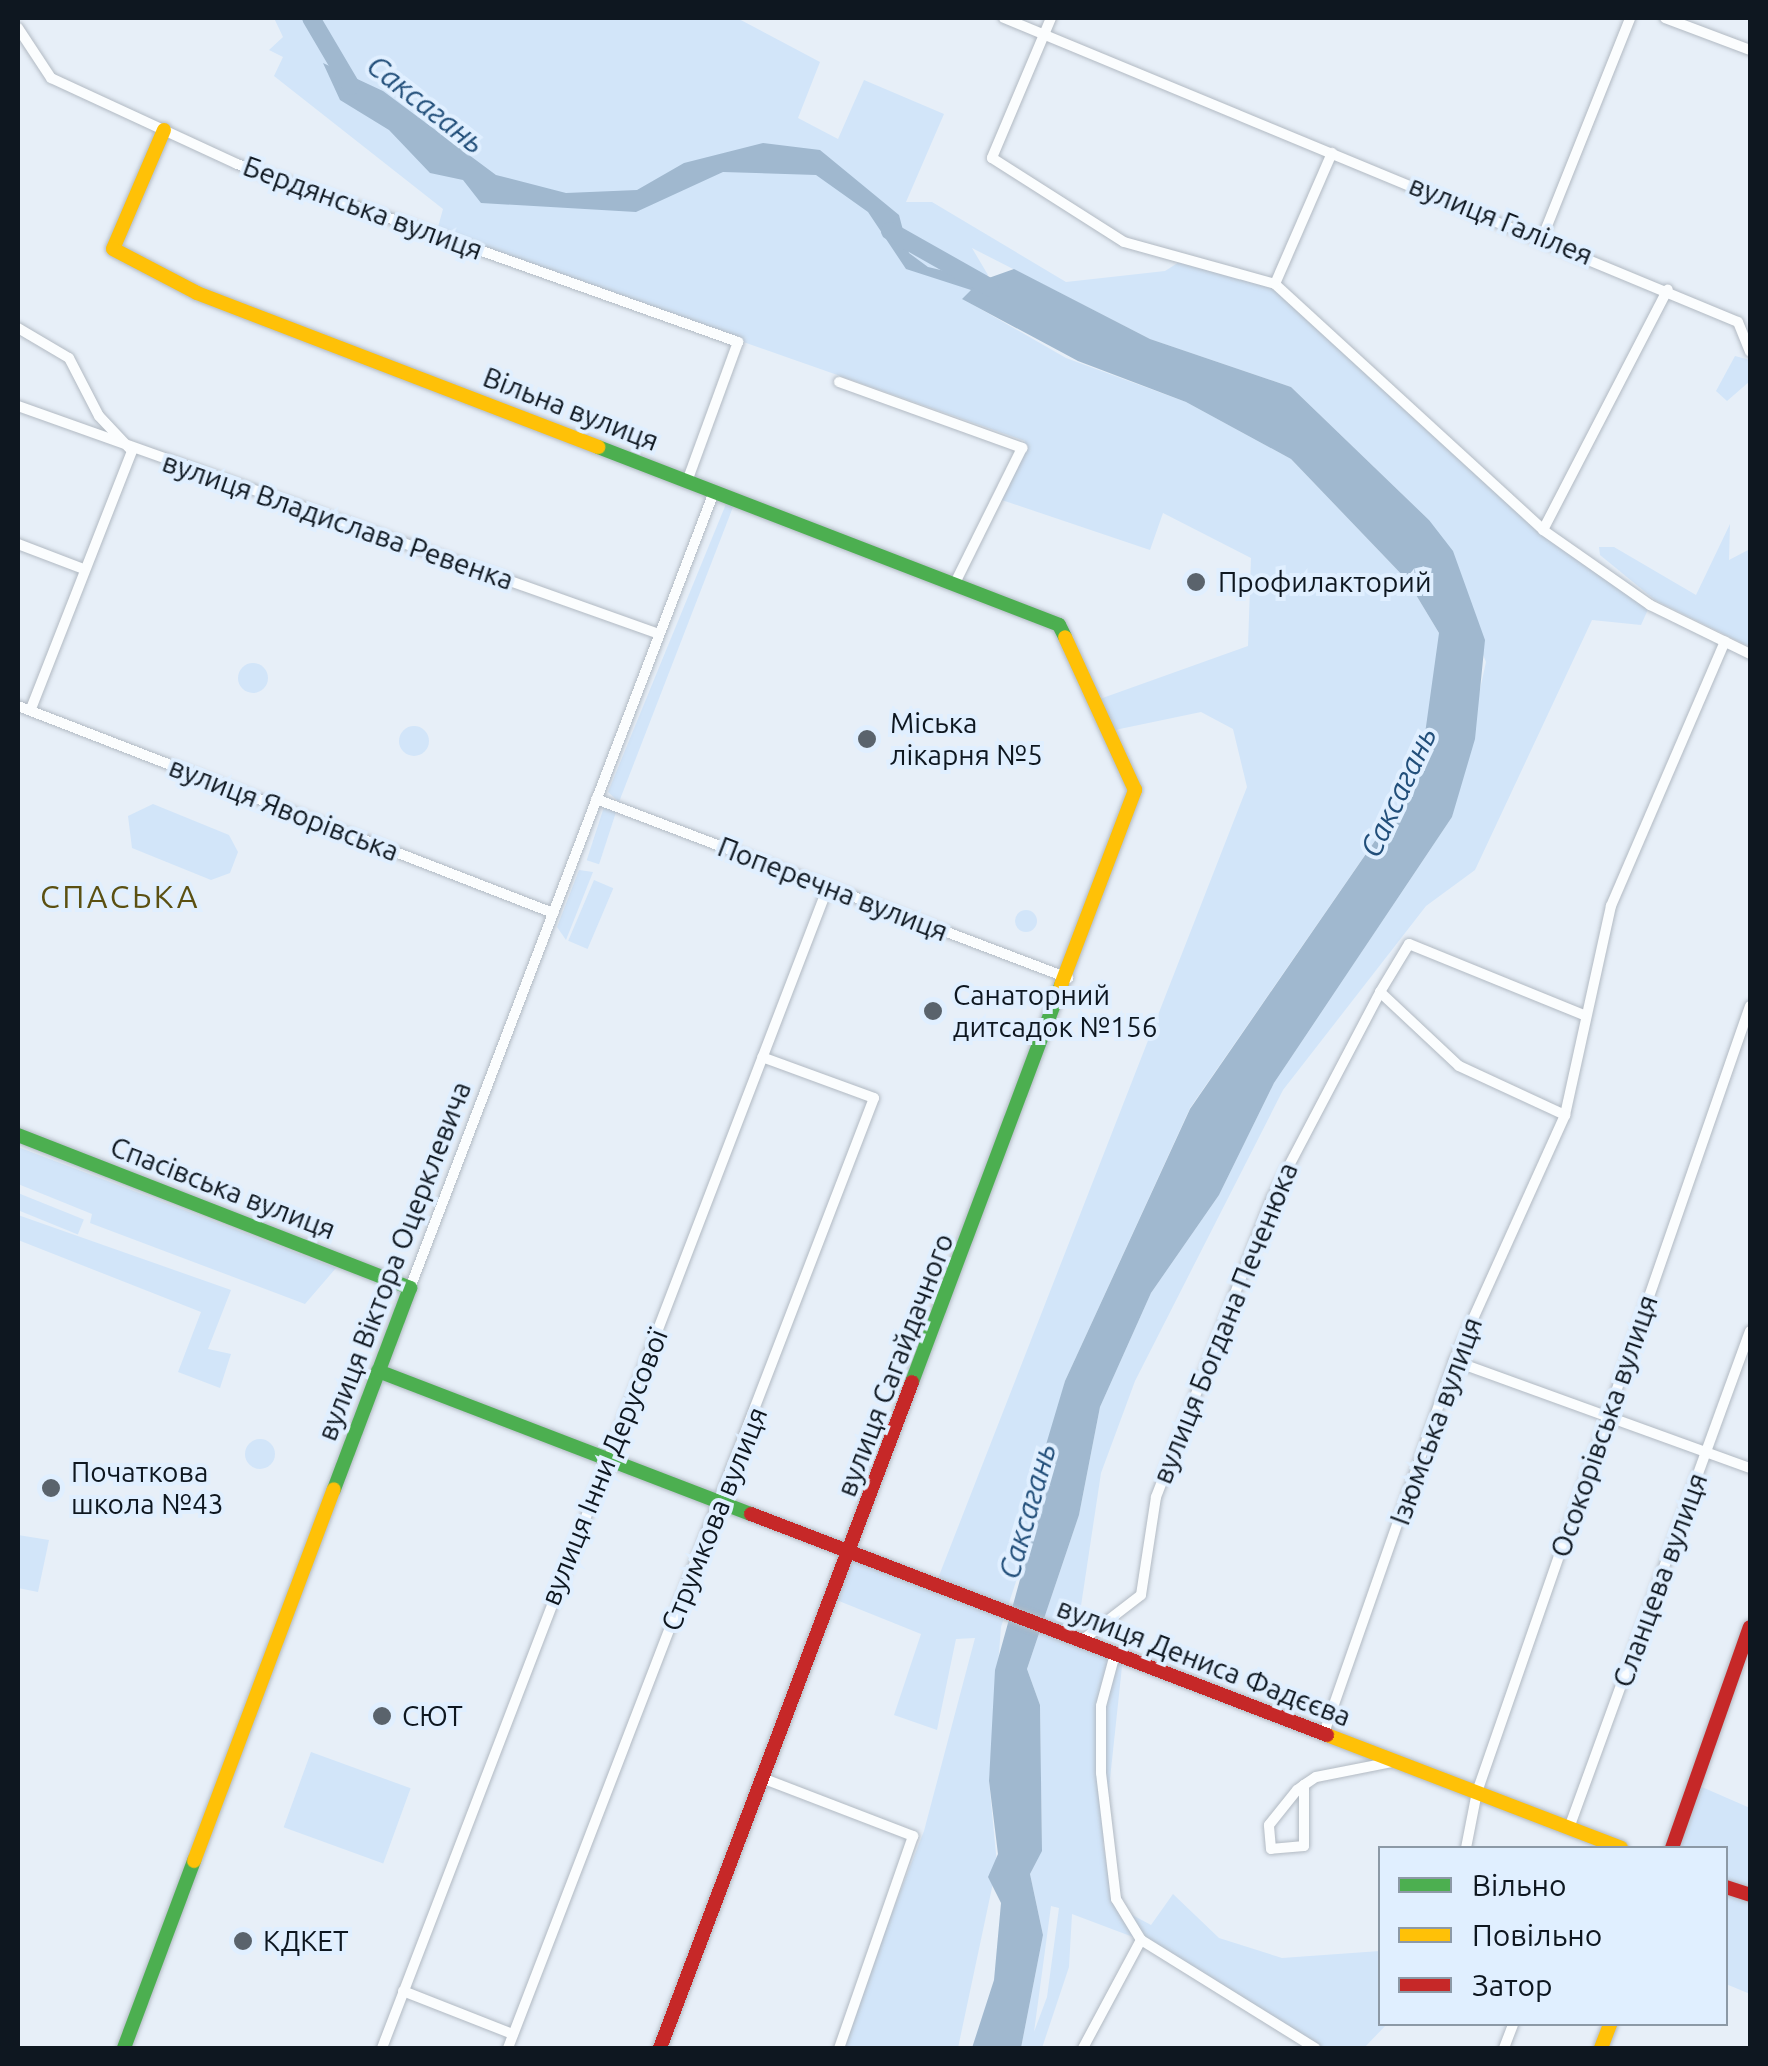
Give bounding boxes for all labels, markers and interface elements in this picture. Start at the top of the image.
water label: Саксагань [360,47,492,161]
street label: Бердянська вулиця [239,149,487,267]
street label: вулиця Галілея [1404,168,1598,272]
street label: Вільна вулиця [478,360,664,458]
street label: вулиця Владислава Ревенка [158,445,518,597]
place label: Профилакторий [1218,565,1431,599]
marker: Профилакторий [1183,569,1209,595]
place label: Міська лікарня №5 [890,706,1043,772]
water label: Саксагань [1352,721,1444,863]
marker: Міська лікарня №5 [854,726,880,752]
street label: вулиця Яворівська [164,750,404,868]
street label: Поперечна вулиця [713,830,953,948]
district label: СПАСЬКА [40,877,200,915]
place label: Санаторний дитсадок №156 [953,978,1158,1044]
marker: Санаторний дитсадок №156 [922,1000,944,1022]
street label: вулиця Віктора Оцерклевича [310,1077,478,1445]
street label: Спасівська вулиця [106,1130,340,1246]
street label: вулиця Богдана Печенюка [1145,1158,1305,1488]
street label: вулиця Сагайдачного [829,1229,961,1501]
street label: Осокорівська вулиця [1543,1290,1665,1562]
street label: Ізюмська вулиця [1383,1313,1489,1529]
street label: вулиця Інни Дерусової [533,1324,675,1610]
street label: Струмкова вулиця [654,1402,774,1636]
water label: Саксагань [990,1439,1064,1583]
place label: Початкова школа №43 [71,1455,224,1521]
street label: Сланцева вулиця [1606,1468,1714,1692]
marker: Початкова школа №43 [40,1477,62,1499]
street label: вулиця Дениса Фадєєва [1052,1590,1356,1734]
place label: СЮТ [402,1699,463,1733]
marker: СЮТ [371,1705,393,1727]
legend [1378,1846,1728,2026]
text: Вільно [1472,1868,1567,1902]
text: Повільно [1472,1918,1602,1952]
place label: КДКЕТ [263,1924,349,1958]
marker: КДКЕТ [232,1930,254,1952]
text: Затор [1472,1968,1553,2002]

